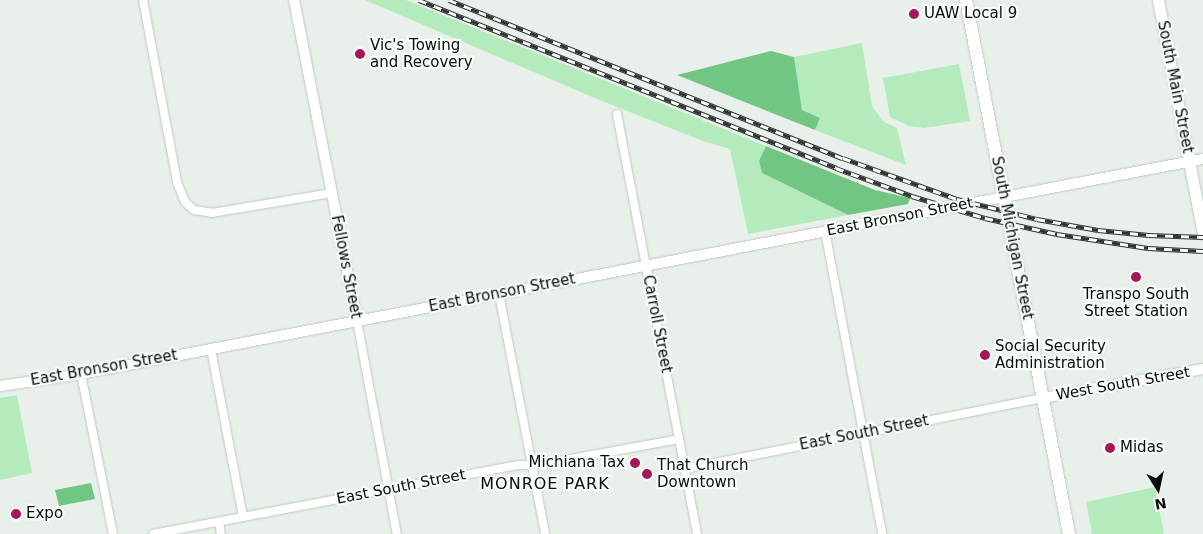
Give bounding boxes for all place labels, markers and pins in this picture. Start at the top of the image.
place label: UAW Local 9 [924,5,1017,23]
marker: UAW Local 9 [908,8,920,20]
place label: Vic's Towing and Recovery [370,36,473,71]
marker: Vic's Towing and Recovery [354,48,366,60]
marker: Transpo South Street Station [1130,271,1142,283]
place label: Transpo South Street Station [1083,285,1189,320]
place label: Social Security Administration [995,337,1106,372]
marker: Social Security Administration [979,349,991,361]
place label: Midas [1120,439,1164,457]
marker: Midas [1104,442,1116,454]
place label: Michiana Tax [529,454,625,472]
place label: That Church Downtown [657,456,749,491]
marker: Michiana Tax [629,457,641,469]
marker: That Church Downtown [641,468,653,480]
place label: Expo [26,505,63,523]
marker: Expo [10,508,22,520]

